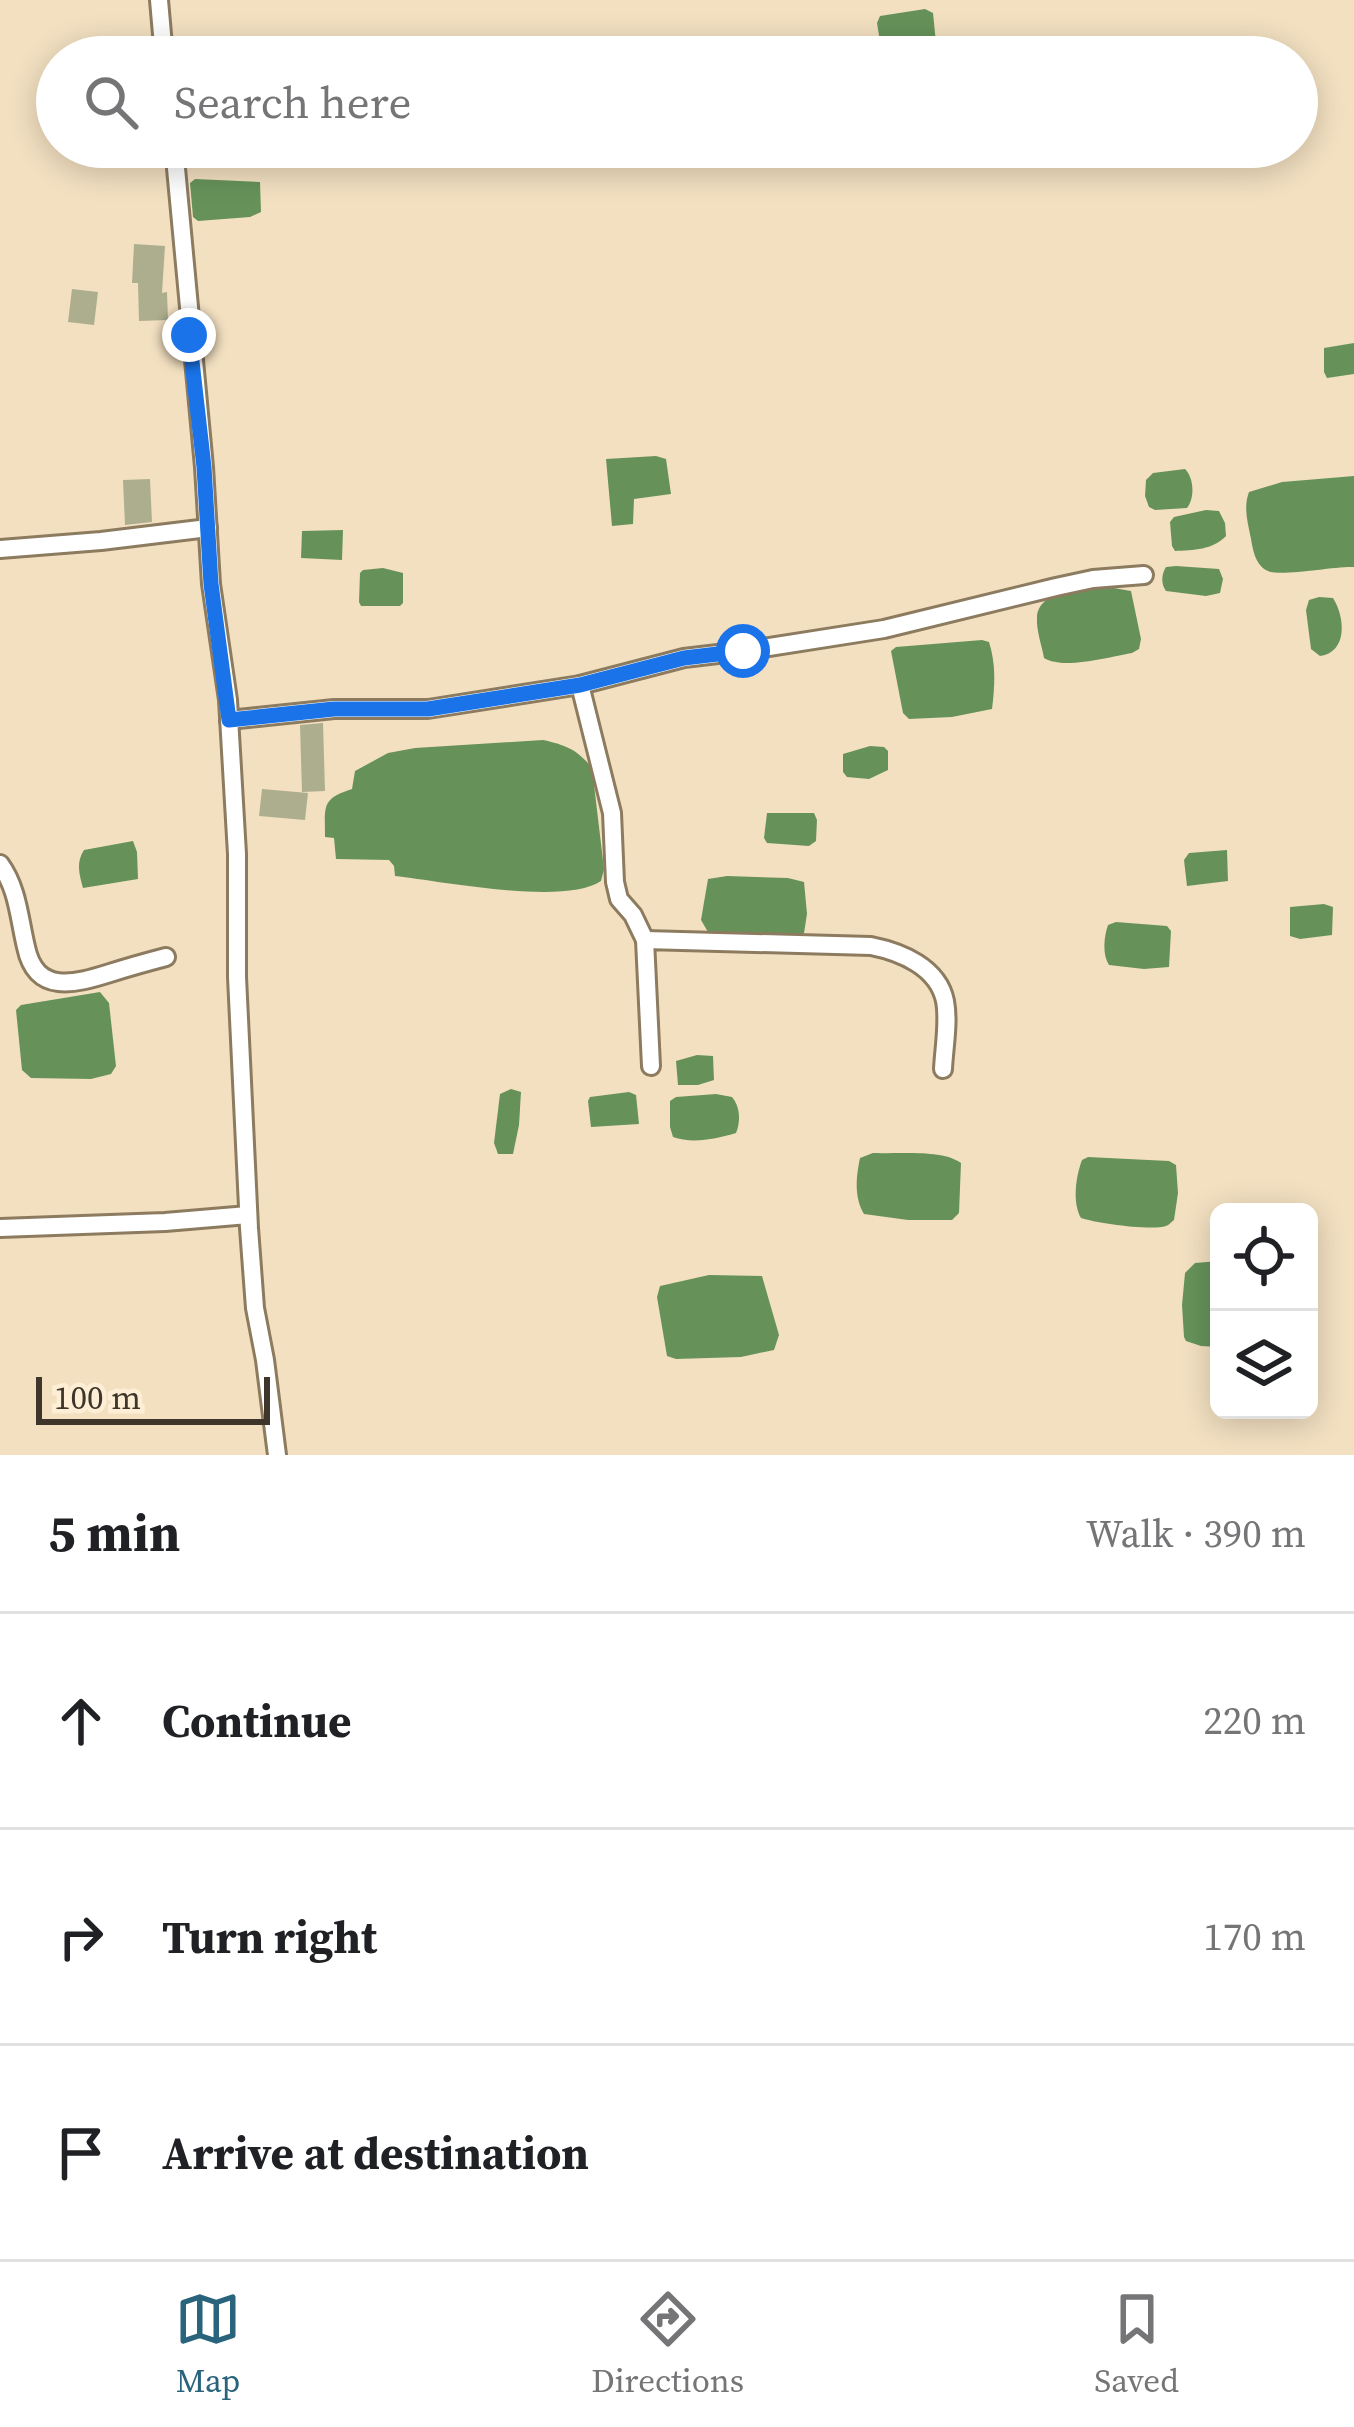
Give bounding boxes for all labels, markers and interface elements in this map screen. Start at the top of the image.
search box [36,36,1318,168]
icon: search [78,69,144,135]
text: Search here [174,71,411,133]
route end [162,308,216,362]
route start [716,624,770,678]
map controls [1210,1203,1318,1419]
button: locate [1210,1203,1318,1311]
button: layers [1210,1311,1318,1419]
scale bar [36,1371,270,1424]
text: 100 m [54,1375,141,1420]
text: 5 min [48,1498,180,1568]
text: Walk · 390 m [1086,1507,1306,1560]
icon: ahead [48,1688,114,1754]
text: Continue [162,1690,351,1752]
text: 220 m [1203,1694,1306,1747]
icon: right [48,1904,114,1970]
text: Turn right [162,1906,377,1968]
text: 170 m [1203,1910,1306,1963]
icon: arrive [48,2120,114,2186]
text: Arrive at destination [162,2122,589,2184]
tab: Map [175,2286,241,2403]
tab: Directions [591,2286,744,2403]
tab: Saved [1094,2286,1179,2403]

